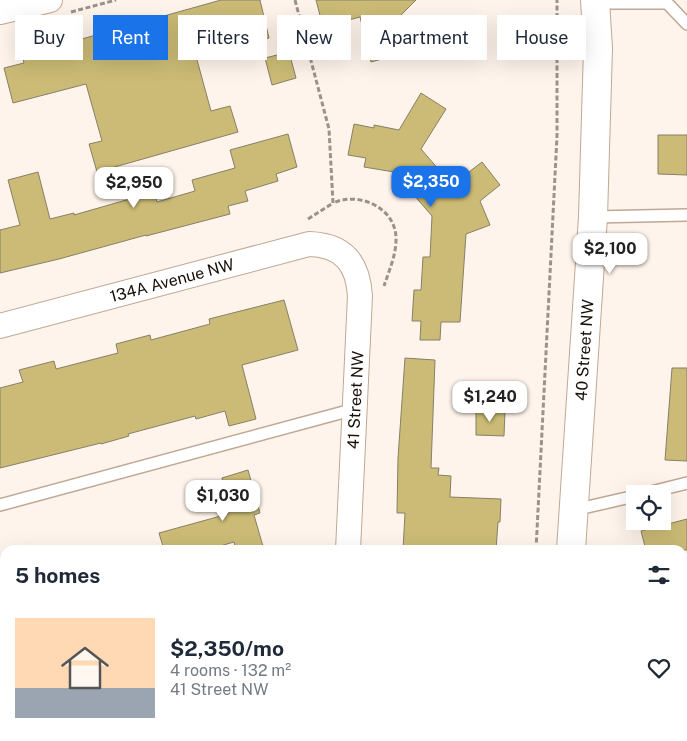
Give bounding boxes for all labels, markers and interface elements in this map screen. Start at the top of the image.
chip: Buy [15,15,83,60]
chip: Rent [93,15,168,60]
chip: Filters [178,15,267,60]
chip: New [277,15,351,60]
chip: Apartment [361,15,487,60]
chip: House [497,15,586,60]
pin: $2,950 [93,166,175,209]
pin: $2,350 [390,166,472,208]
text: $2,350 [402,172,460,191]
text: $2,950 [105,173,163,192]
pin: $2,100 [569,232,651,275]
text: $2,100 [584,239,636,258]
street label: 134A Avenue NW [108,255,236,306]
street label: 40 Street NW [571,299,598,401]
street label: 41 Street NW [343,350,368,450]
pin: $1,240 [449,380,531,423]
text: $1,240 [463,387,517,406]
pin: $1,030 [182,480,264,522]
map controls [626,485,671,530]
button: locate [626,485,671,530]
text: $1,030 [196,486,250,505]
icon: filters [645,561,673,589]
text: 5 homes [15,563,100,588]
text: $2,350/mo [170,636,284,661]
icon: home [55,638,115,698]
icon: heart [645,654,673,682]
text: 4 rooms · 132 m² [170,661,291,680]
text: 41 Street NW [170,680,268,699]

